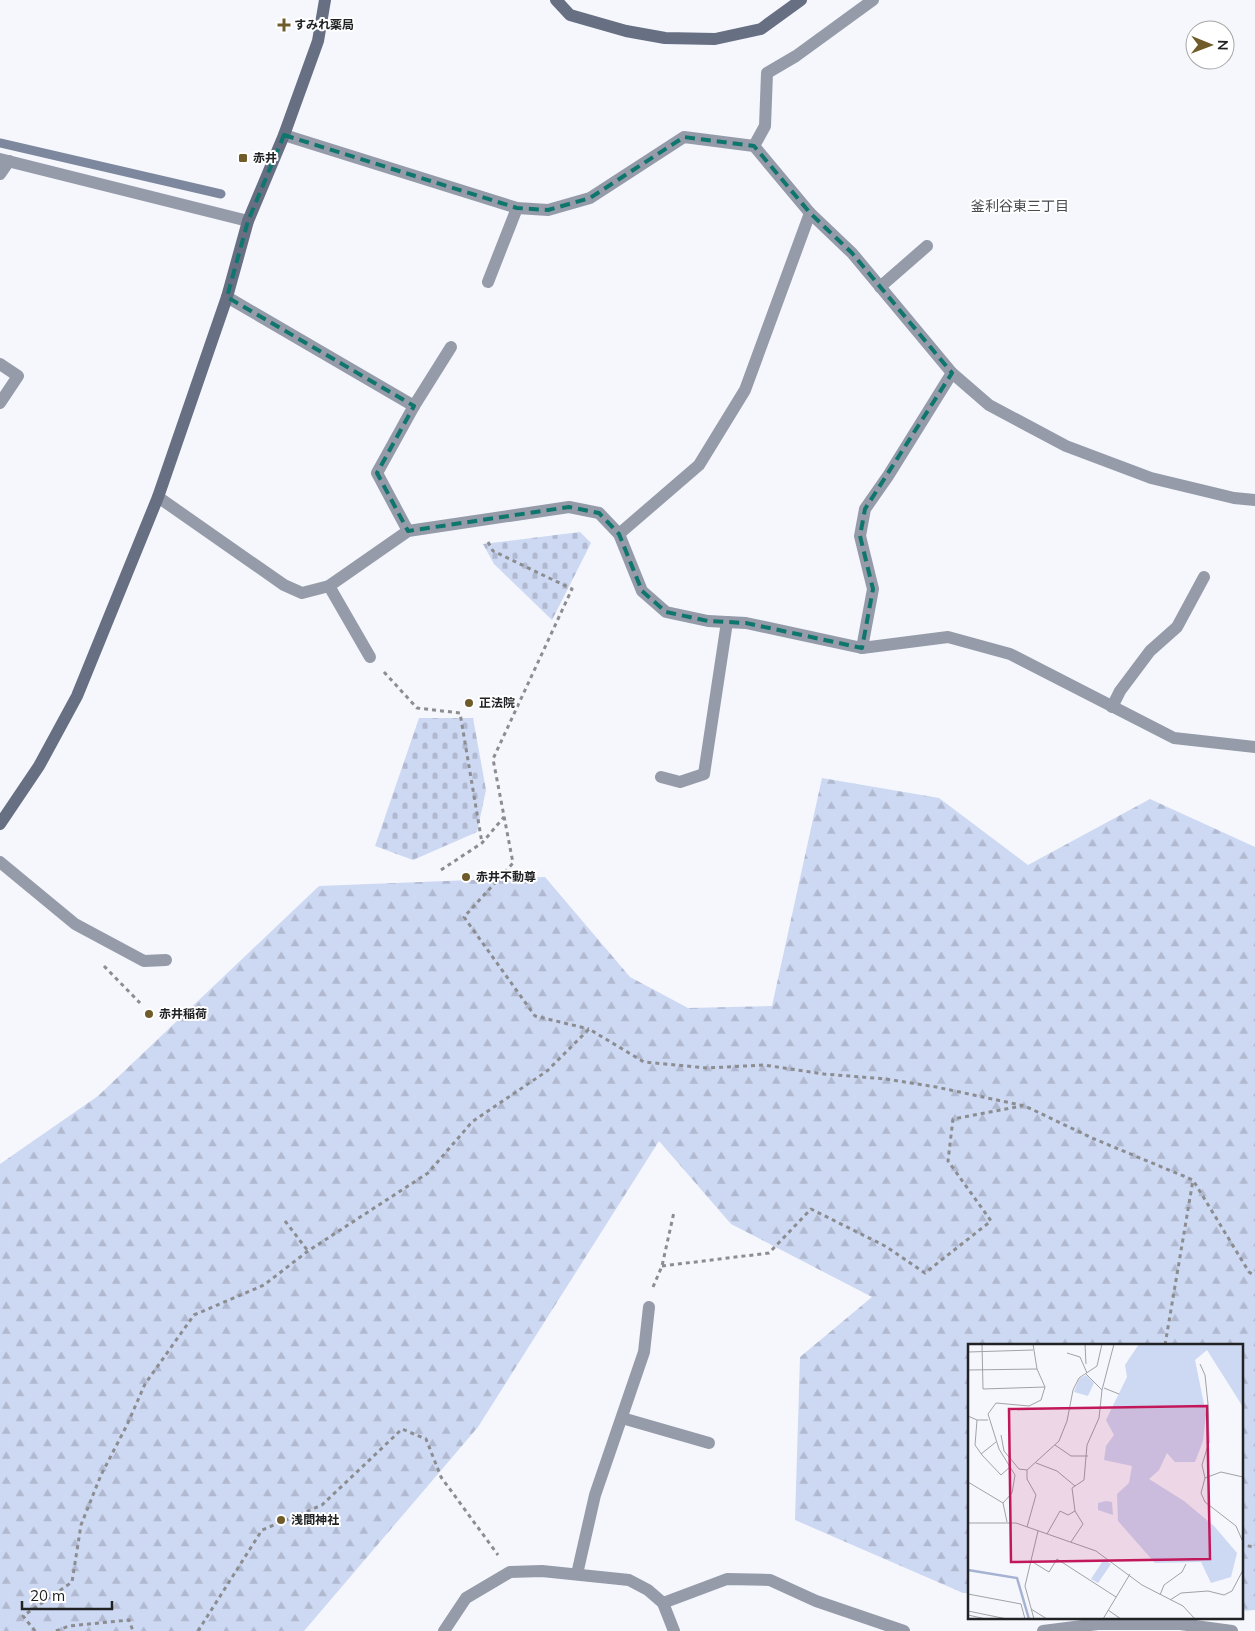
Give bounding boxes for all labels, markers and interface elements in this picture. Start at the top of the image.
place label: すみれ薬局 [294,17,354,32]
marker: すみれ薬局 [278,19,290,31]
north arrow [1185,20,1235,70]
text: N [1214,40,1232,51]
place label: 赤井 [253,150,277,165]
marker: 赤井 [237,152,249,164]
district label: 釜利谷東三丁目 [971,197,1069,215]
place label: 正法院 [479,695,515,710]
marker: 正法院 [463,697,475,709]
place label: 赤井不動尊 [476,869,536,884]
marker: 赤井不動尊 [460,871,472,883]
place label: 赤井稲荷 [159,1006,207,1021]
marker: 赤井稲荷 [143,1008,155,1020]
inset map [968,1344,1242,1618]
place label: 浅間神社 [291,1512,339,1527]
marker: 浅間神社 [275,1514,287,1526]
scale bar [22,1578,112,1610]
text: 20 m [30,1586,65,1605]

